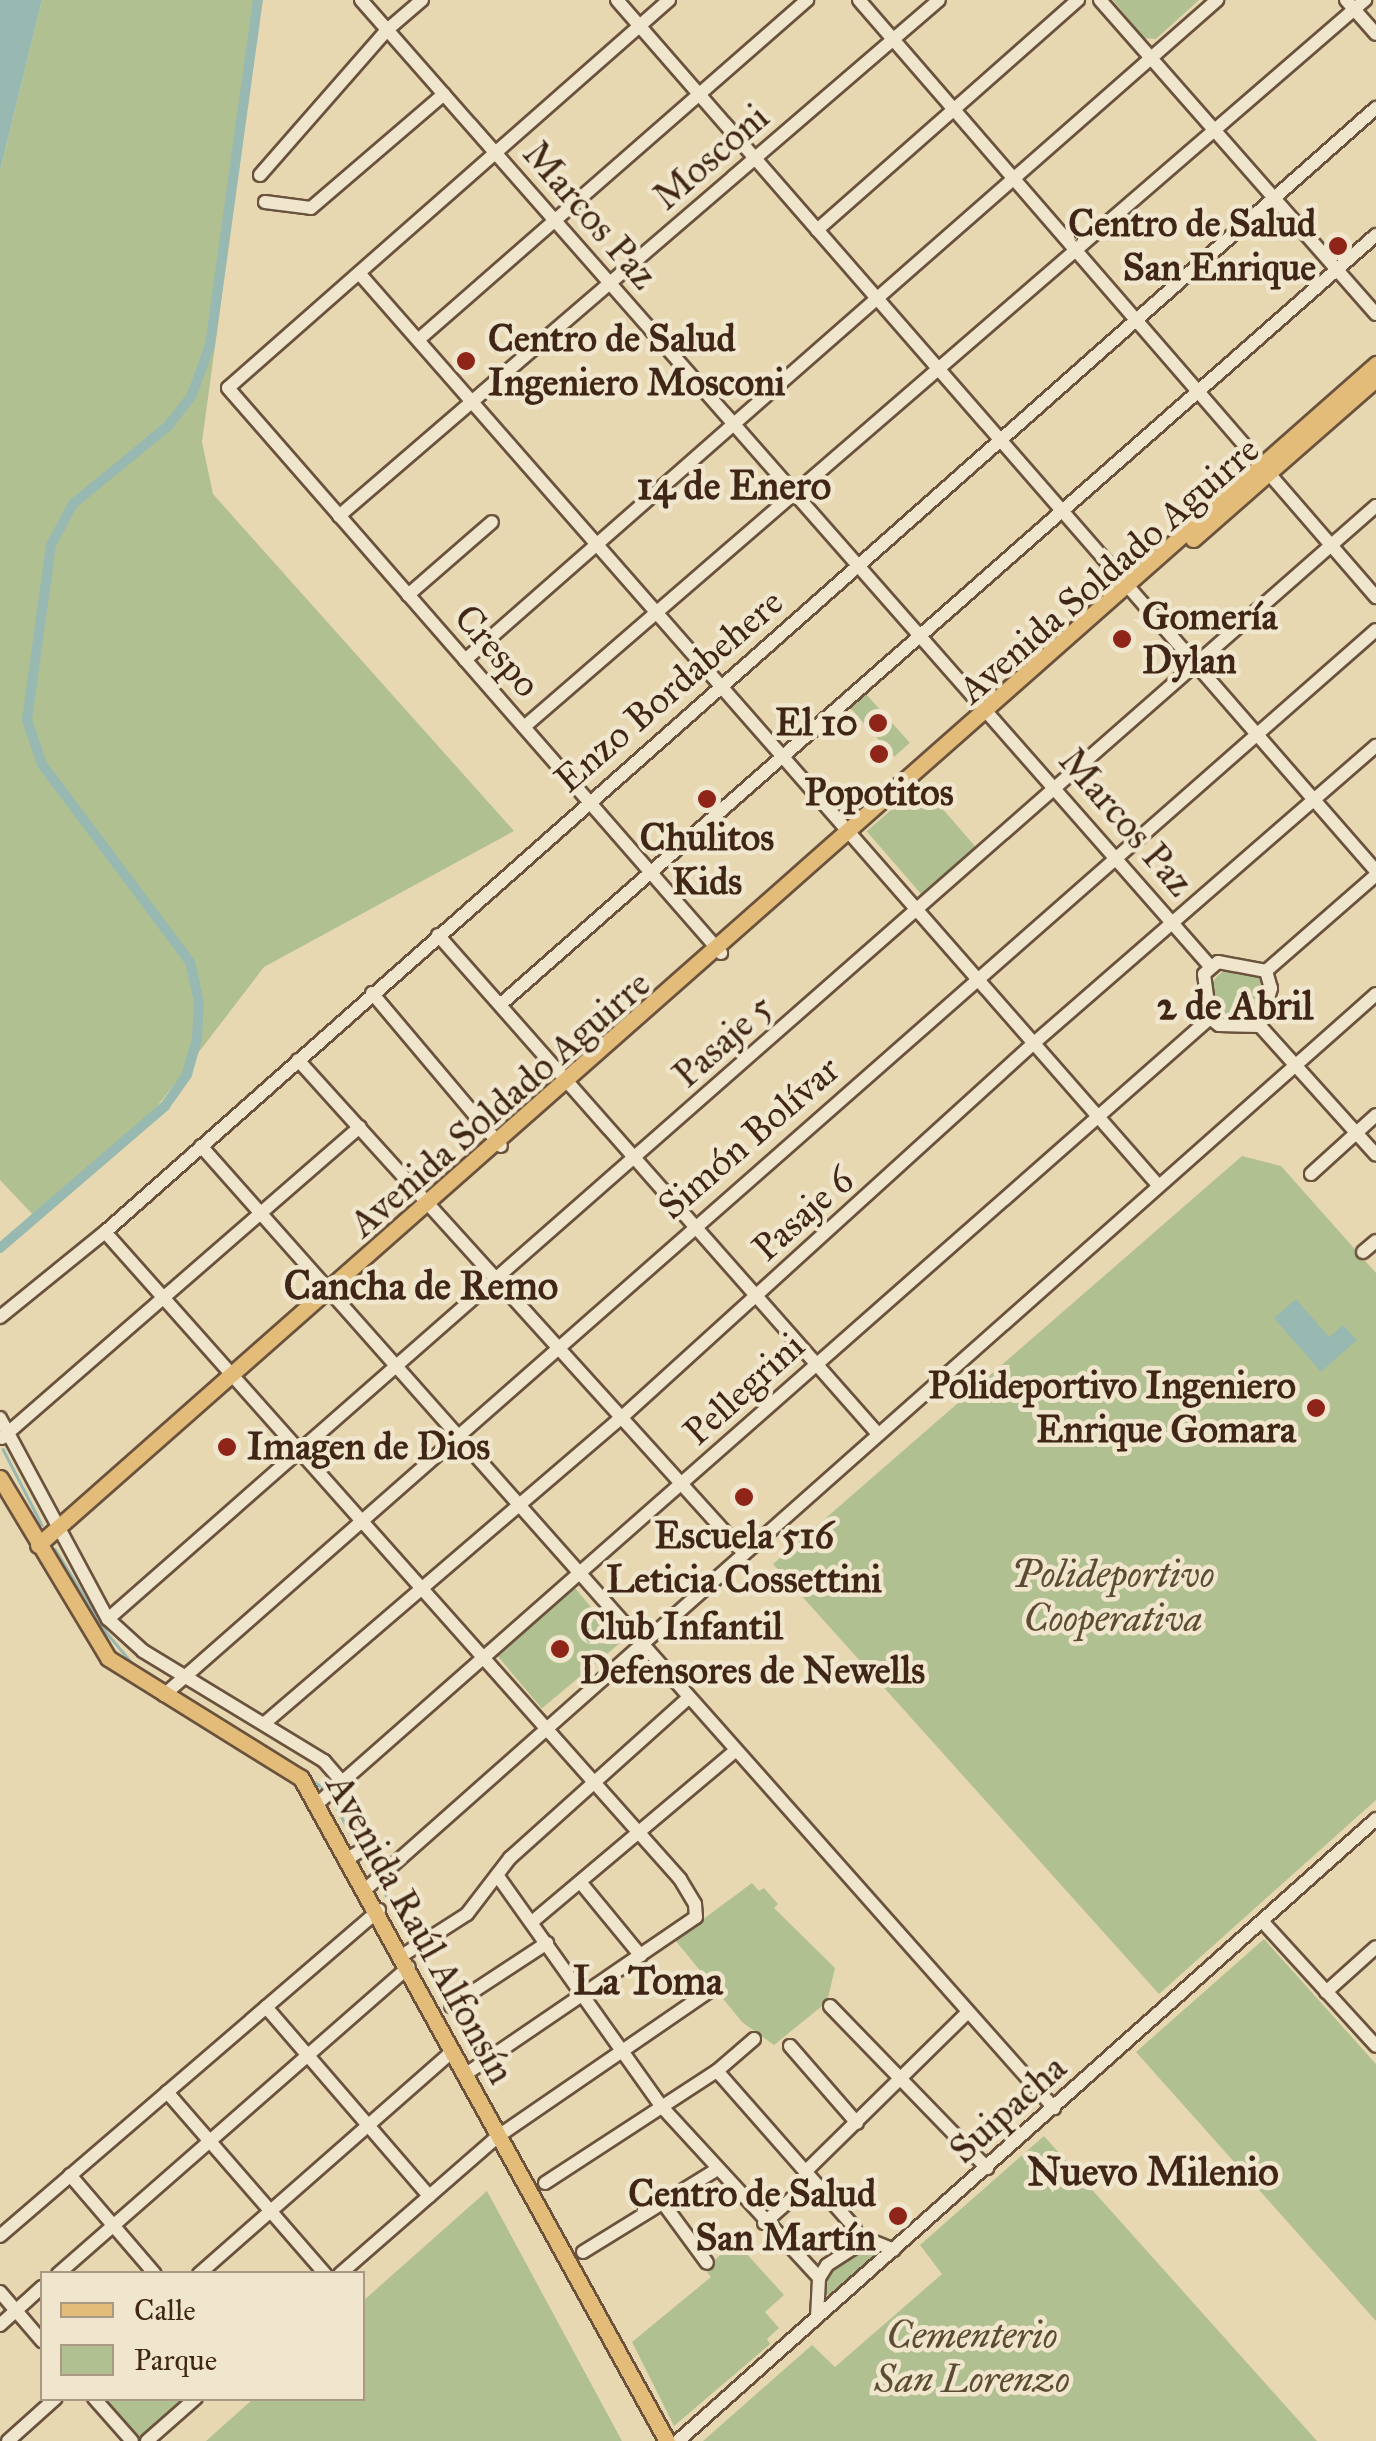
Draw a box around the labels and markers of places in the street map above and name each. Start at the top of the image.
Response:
place label: Centro de Salud San Enrique [1068,201,1316,290]
marker: Centro de Salud San Enrique [1325,233,1351,259]
place label: Centro de Salud Ingeniero Mosconi [488,316,785,406]
marker: Centro de Salud Ingeniero Mosconi [453,348,479,374]
place label: Gomería Dylan [1142,594,1277,684]
marker: Gomería Dylan [1111,628,1133,650]
place label: El 10 [775,700,858,746]
marker: El 10 [867,712,889,734]
marker: Popotitos [868,743,890,765]
place label: Popotitos [804,770,954,816]
marker: Chulitos Kids [696,788,718,810]
place label: Chulitos Kids [640,815,774,904]
place label: Polideportivo Ingeniero Enrique Gomara [928,1363,1296,1452]
marker: Polideportivo Ingeniero Enrique Gomara [1305,1397,1327,1419]
place label: Imagen de Dios [247,1424,490,1470]
marker: Imagen de Dios [216,1436,238,1458]
marker: Escuela 516 Leticia Cossettini [733,1486,755,1508]
place label: Escuela 516 Leticia Cossettini [606,1513,882,1602]
place label: Club Infantil Defensores de Newells [580,1604,925,1694]
marker: Club Infantil Defensores de Newells [549,1638,571,1660]
place label: Centro de Salud San Martín [628,2171,876,2260]
marker: Centro de Salud San Martín [885,2203,911,2229]

